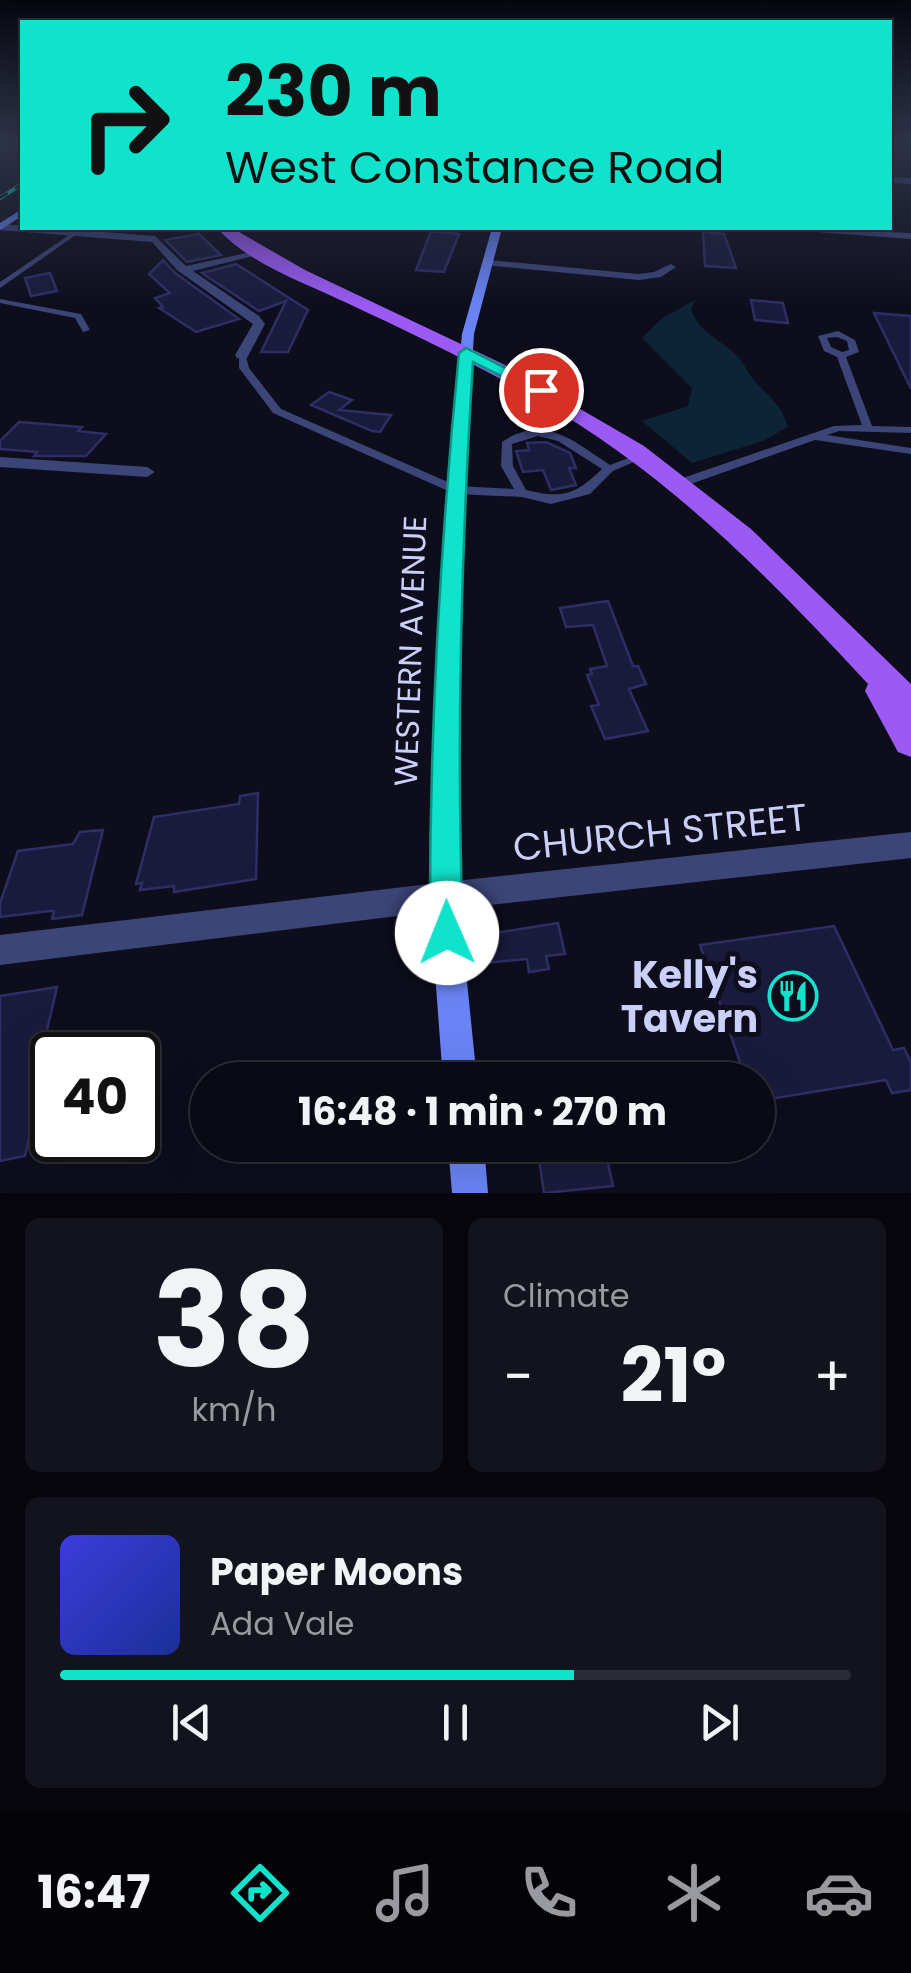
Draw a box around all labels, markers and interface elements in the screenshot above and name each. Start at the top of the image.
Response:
text: 230 m [225,42,442,141]
icon: right [60,60,190,190]
text: West Constance Road [225,136,724,199]
pin [499,348,584,433]
icon: arrive [514,363,569,418]
street label: WESTERN AVENUE [383,515,437,787]
street label: CHURCH STREET [510,790,810,874]
position arrow [395,881,499,985]
place label: Kelly's Tavern [621,948,758,1045]
restaurant icon: Kelly's Tavern [767,970,819,1022]
speed limit sign: 40 [30,1032,160,1162]
text: 16:48 · 1 min · 270 m [298,1085,667,1138]
text: 38 [153,1229,315,1412]
text: Climate [503,1273,630,1318]
text: 21° [620,1323,726,1428]
text: − [503,1338,533,1415]
text: + [813,1338,851,1415]
text: km/h [191,1387,277,1432]
text: Paper Moons [210,1545,463,1598]
text: Ada Vale [210,1601,354,1646]
icon: previous [164,1695,219,1750]
icon: pause [428,1695,483,1750]
icon: next [692,1695,747,1750]
icon: directions [225,1858,295,1928]
icon: music [370,1858,440,1928]
icon: phone [514,1858,584,1928]
icon: climate [659,1858,729,1928]
icon: car [804,1858,874,1928]
text: 16:47 [37,1861,150,1924]

